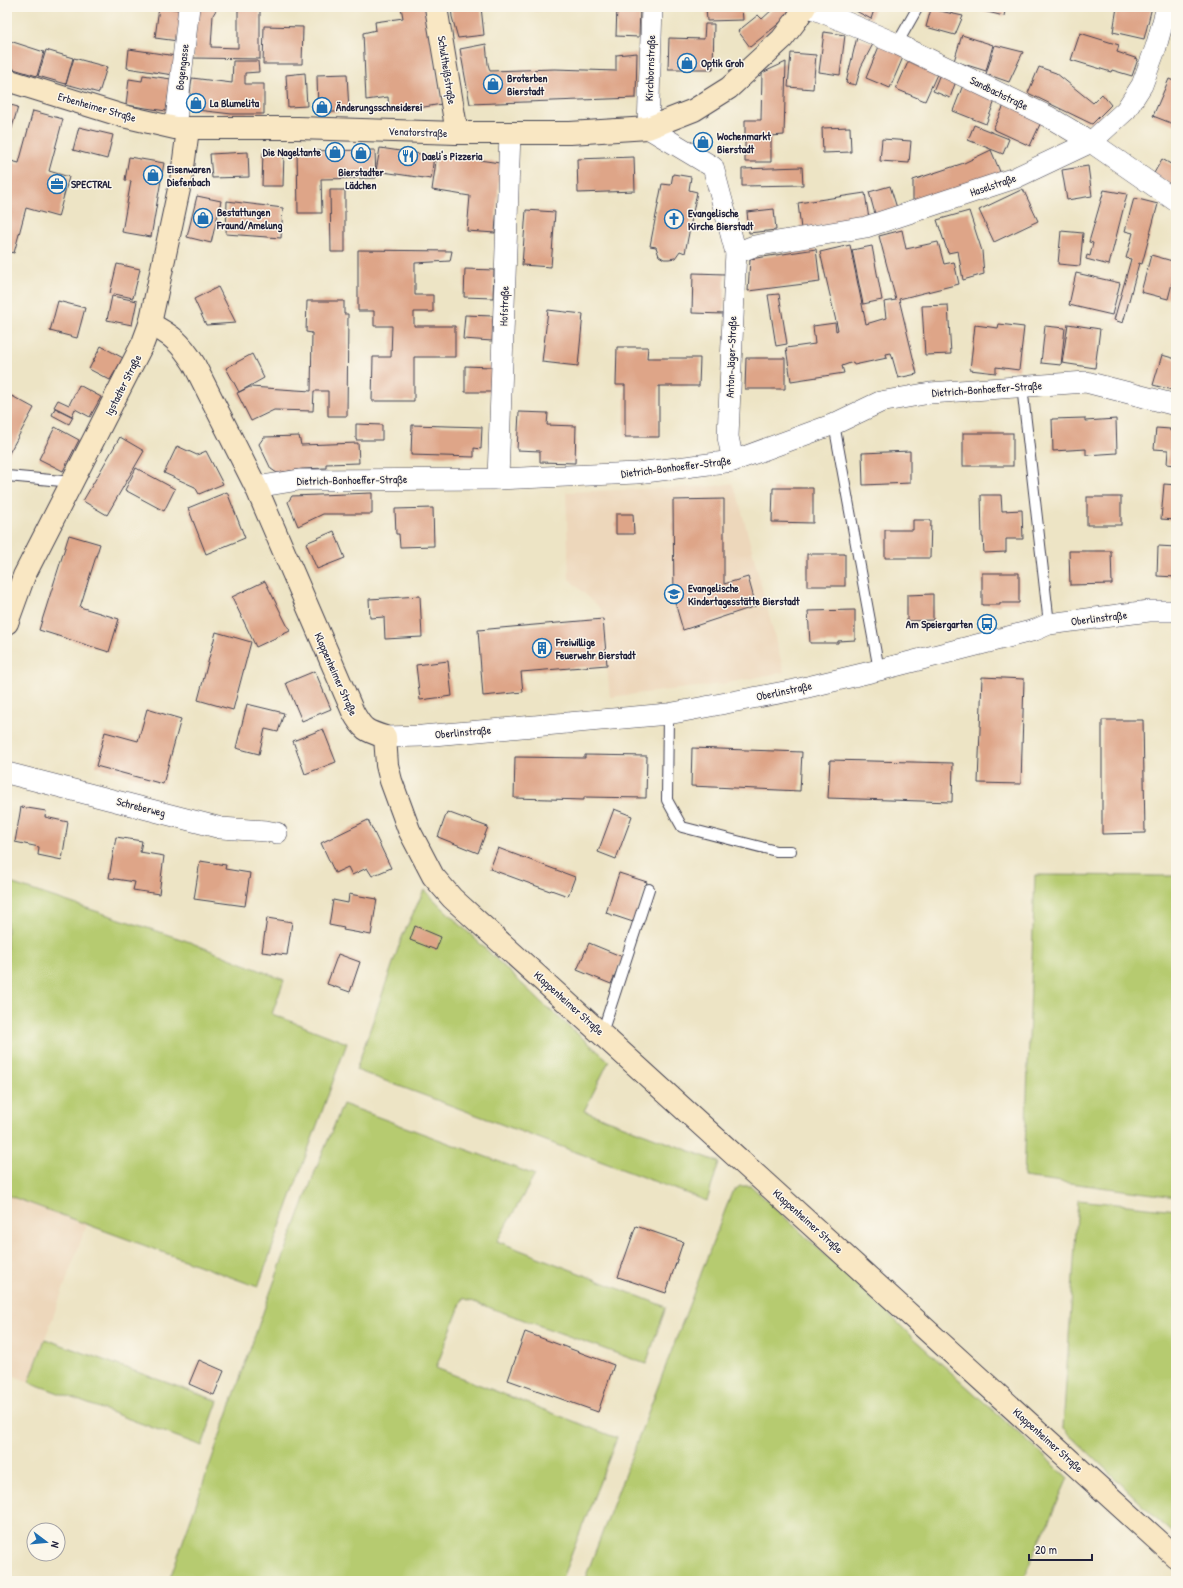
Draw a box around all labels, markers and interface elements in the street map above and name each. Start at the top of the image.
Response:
street label: Kirchbornstraße [642,34,658,101]
street label: Schultheißstraße [435,35,459,106]
street label: Bogengasse [172,43,192,91]
shop icon: Optik Groh [676,52,698,74]
place label: Optik Groh [701,56,744,71]
place label: Broterben Bierstadt [507,71,548,98]
shop icon: Broterben Bierstadt [482,73,504,95]
street label: Sandbachstraße [968,73,1031,113]
street label: Erbenheimer Straße [56,89,138,125]
shop icon: La Blumelita [185,92,207,114]
place label: La Blumelita [210,96,260,110]
shop icon: Änderungsschneiderei [311,96,333,118]
place label: Änderungsschneiderei [336,100,422,115]
street label: Venatorstraße [388,124,448,140]
place label: Wochenmarkt Bierstadt [717,129,772,156]
shop icon: Wochenmarkt Bierstadt [692,131,714,153]
shop icon: Die Nageltante [324,141,346,163]
shop icon: Bierstadter Lädchen [350,142,372,164]
place label: Die Nageltante [263,145,322,160]
restaurant icon: Daeli's Pizzeria [397,145,419,167]
place label: Daeli's Pizzeria [422,149,483,163]
place label: Eisenwaren Diefenbach [167,162,211,189]
shop icon: Eisenwaren Diefenbach [142,164,164,186]
place label: Bierstadter Lädchen [338,165,385,192]
street label: Haselstraße [968,170,1018,199]
office icon: SPECTRAL [46,173,68,195]
place label: SPECTRAL [71,177,113,191]
place label: Bestattungen Fraund/Amelung [216,205,283,233]
place label: Evangelische Kirche Bierstadt [688,206,755,233]
shop icon: Bestattungen Fraund/Amelung [192,207,214,229]
church icon: Evangelische Kirche Bierstadt [663,208,685,230]
street label: Hofstraße [496,285,512,326]
street label: Anton-Jäger-Straße [723,315,739,398]
street label: Igstadter Straße [102,352,145,418]
street label: Dietrich-Bonhoeffer-Straße [931,378,1043,400]
street label: Dietrich-Bonhoeffer-Straße [620,453,732,481]
street label: Dietrich-Bonhoeffer-Straße [297,472,408,488]
place label: Evangelische Kindertagesstätte Bierstadt [688,581,801,609]
school or university icon: Evangelische Kindertagesstätte Bierstadt [663,583,685,605]
street label: Oberlinstraße [1070,608,1128,628]
bus stop icon: Am Speiergarten [976,613,998,635]
place label: Am Speiergarten [906,617,973,632]
street label: Kloppenheimer Straße [311,630,361,718]
place label: Freiwillige Feuerwehr Bierstadt [555,635,637,662]
building icon: Freiwillige Feuerwehr Bierstadt [531,637,553,659]
street label: Oberlinstraße [755,678,814,704]
street label: Oberlinstraße [434,723,492,741]
street label: Schreberweg [115,794,167,820]
street label: Kloppenheimer Straße [531,968,607,1039]
street label: Kloppenheimer Straße [770,1186,846,1257]
street label: Kloppenheimer Straße [1010,1405,1086,1476]
north arrow [26,1522,66,1562]
scale bar [1029,1536,1092,1562]
text: N [48,1540,63,1550]
text: 20 m [1035,1541,1057,1558]

